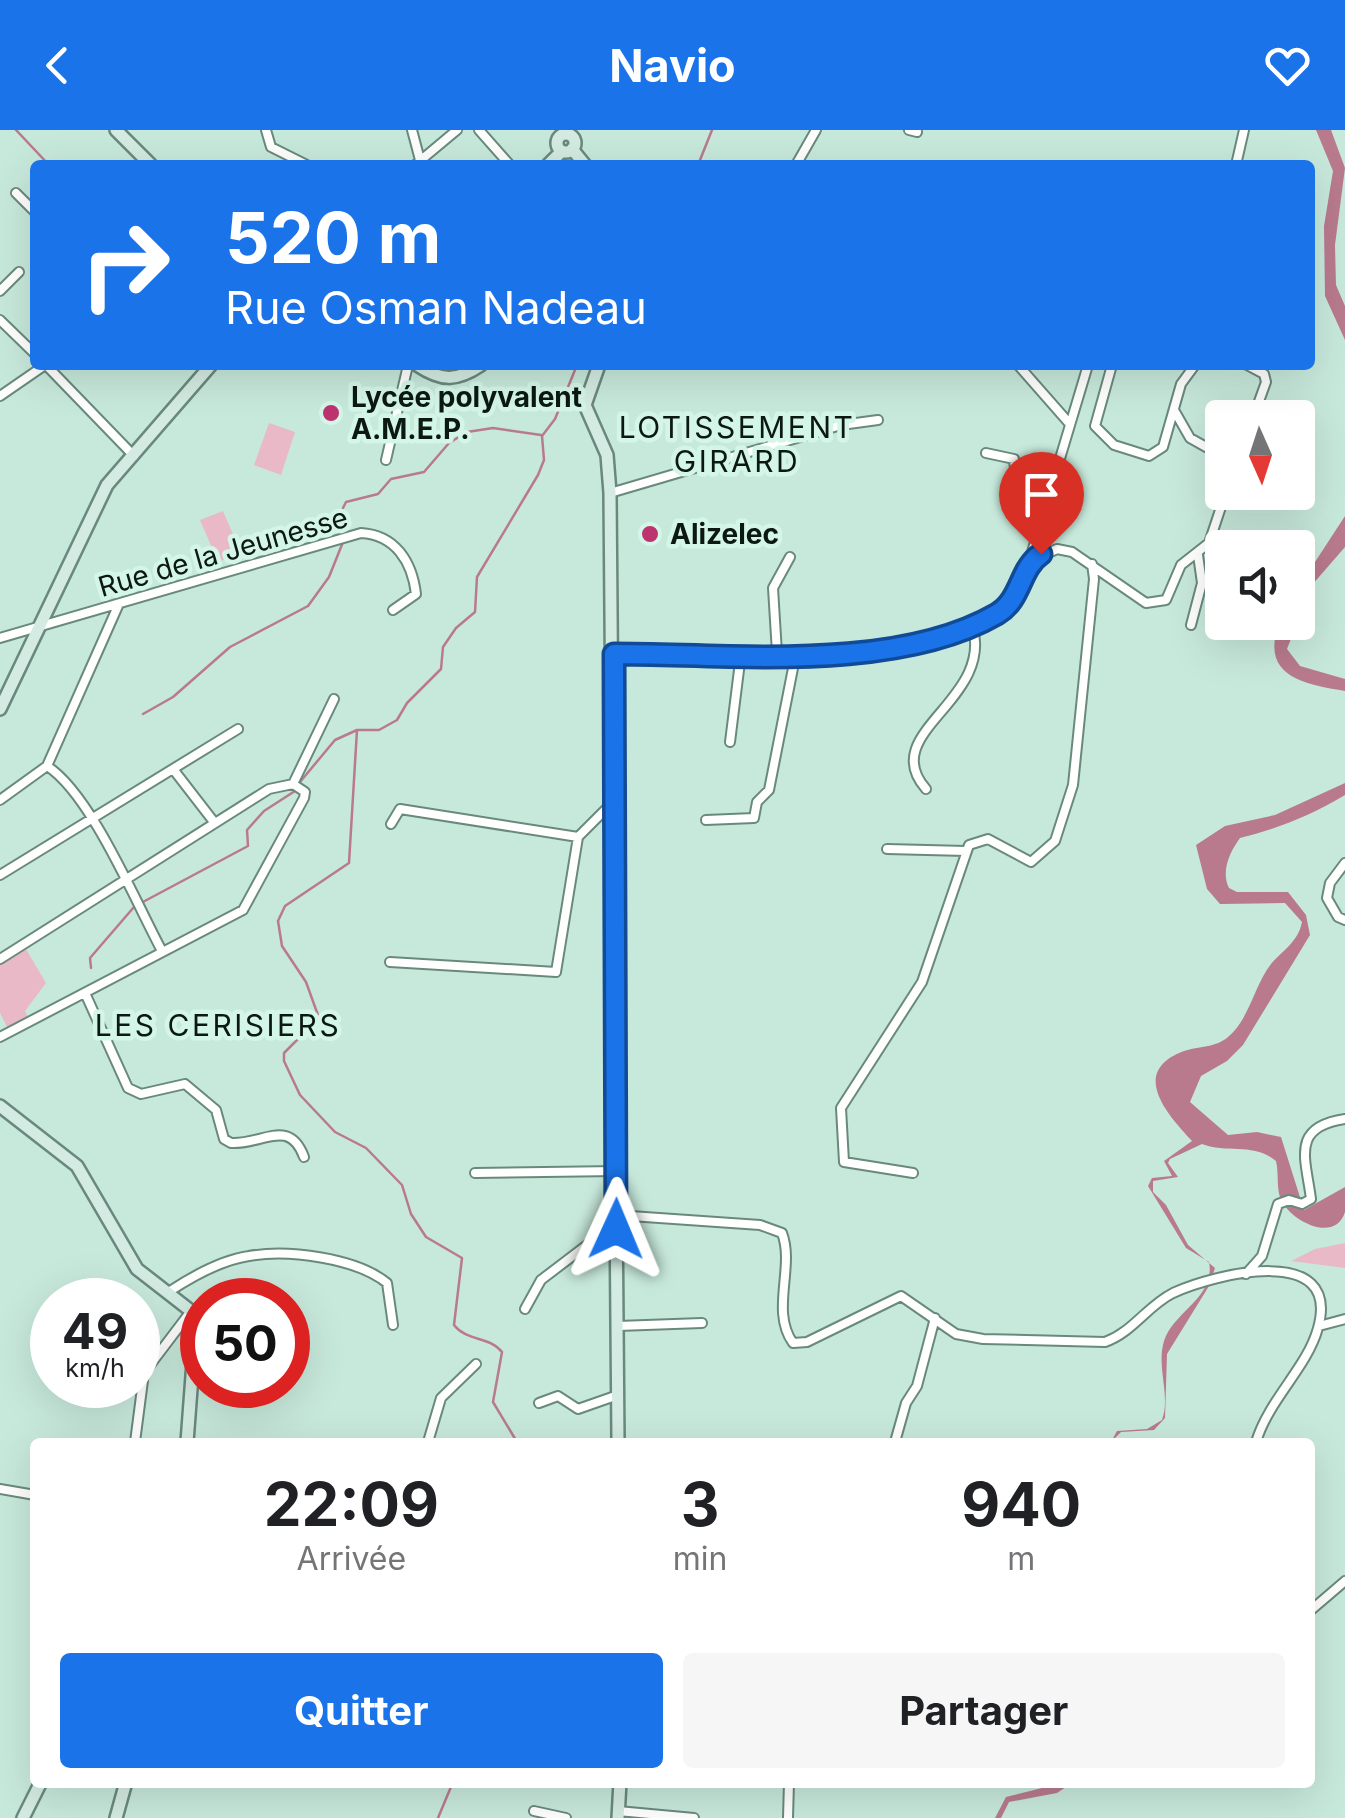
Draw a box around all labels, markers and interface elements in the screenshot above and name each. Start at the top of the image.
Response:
icon: back [30,38,85,93]
text: Navio [609,38,736,93]
icon: heart [1260,38,1315,93]
text: 520 m [225,195,442,280]
icon: right [60,200,190,330]
text: Rue Osman Nadeau [225,280,647,335]
place label: Lycée polyvalent A.M.E.P. [351,380,582,446]
north arrow [1205,400,1315,510]
map controls [1205,400,1315,640]
marker: Lycée polyvalent A.M.E.P. [320,402,342,424]
district label: LOTISSEMENT GIRARD [619,409,855,479]
pin [999,452,1084,555]
icon: arrive [1014,467,1069,522]
street label: Rue de la Jeunesse [94,500,352,604]
place label: Alizelec [670,517,779,551]
marker: Alizelec [639,523,661,545]
button: sound [1205,530,1315,640]
district label: LES CERISIERS [95,1007,341,1043]
position arrow [564,1177,668,1281]
speed limit sign: 50 [180,1278,310,1408]
text: 49 [62,1301,128,1361]
text: km/h [65,1353,125,1383]
text: 22:09 [264,1468,439,1540]
text: 3 [681,1468,719,1540]
text: 940 [961,1468,1081,1540]
text: Arrivée [297,1539,406,1578]
text: min [673,1539,727,1578]
text: m [1007,1539,1035,1578]
button: Quitter [60,1653,663,1768]
button: Partager [683,1653,1285,1768]

